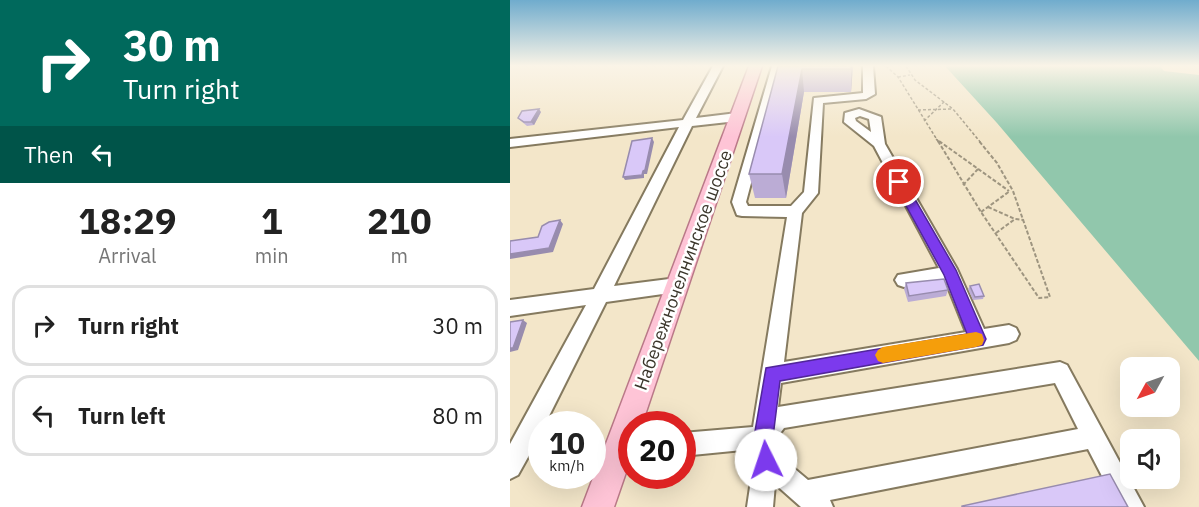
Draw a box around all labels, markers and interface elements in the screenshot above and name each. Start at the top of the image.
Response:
text: 30 m [123,18,221,73]
icon: right [24,24,102,102]
text: Turn right [123,71,240,106]
icon: left [86,138,119,171]
text: Then [24,140,74,169]
street label: Набережночелнинское шоссе [629,147,737,393]
pin [873,156,924,207]
icon: arrive [882,165,915,198]
text: 18:29 [78,197,177,244]
text: 1 [261,197,283,244]
text: 210 [367,197,432,244]
text: Arrival [98,242,157,269]
text: min [255,242,289,269]
text: m [391,242,408,269]
icon: right [27,309,60,342]
text: Turn right [78,311,179,340]
text: 30 m [432,311,483,340]
north arrow [1120,357,1180,417]
map controls [1120,357,1180,489]
icon: left [27,399,60,432]
text: Turn left [78,401,166,430]
text: 80 m [432,401,483,430]
speed limit sign: 20 [618,411,696,489]
text: 10 [549,423,585,462]
position arrow [734,428,798,492]
button: sound [1120,429,1180,489]
text: km/h [549,456,585,475]

